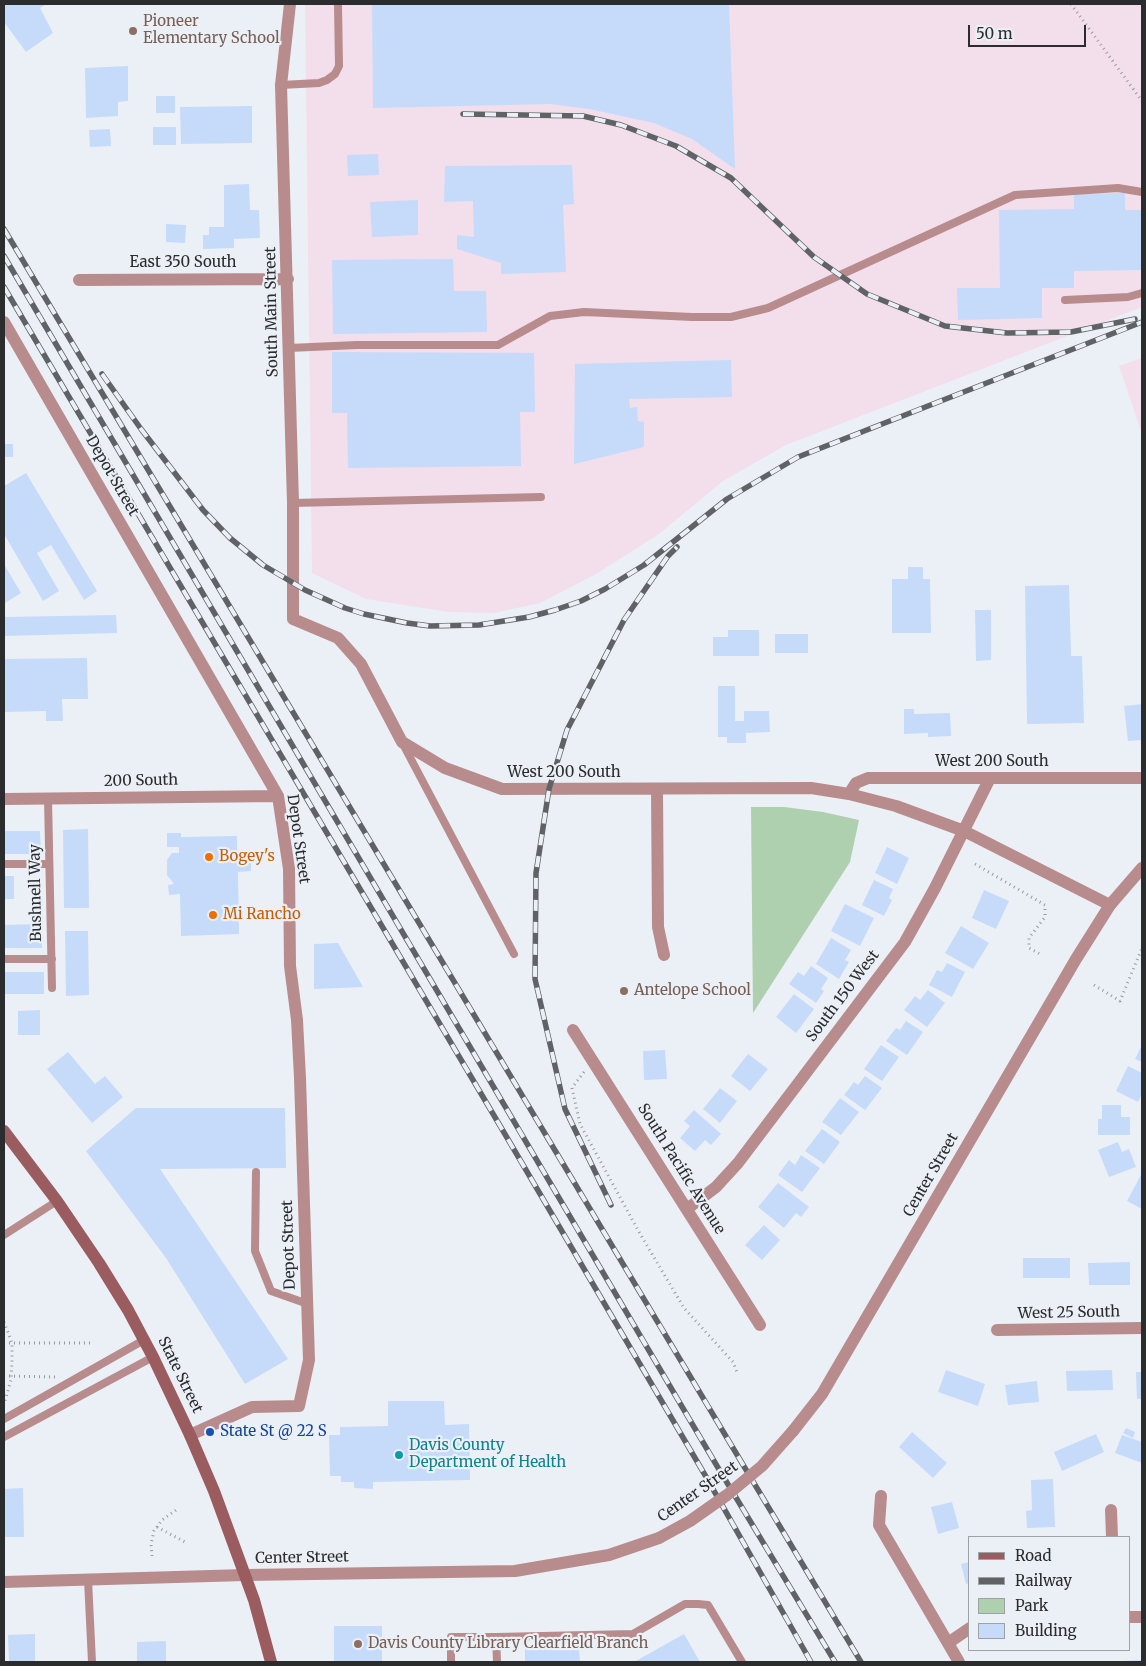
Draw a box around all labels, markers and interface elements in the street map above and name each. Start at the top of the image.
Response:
place label: Pioneer Elementary School [143,13,280,48]
scale bar [971,15,1088,47]
text: 50 m [976,24,1013,43]
marker: Pioneer Elementary School [127,25,139,37]
street label: South Main Street [262,247,282,377]
street label: East 350 South [129,254,237,272]
street label: Depot Street [82,432,142,520]
street label: West 200 South [935,753,1049,771]
street label: West 200 South [507,764,621,782]
street label: 200 South [104,771,178,791]
street label: Depot Street [283,793,313,885]
street label: Bushnell Way [26,844,46,942]
place label: Bogey's [219,848,275,866]
marker: Bogey's [203,851,215,863]
place label: Mi Rancho [223,906,301,924]
marker: Mi Rancho [207,909,219,921]
street label: South 150 West [803,947,883,1045]
place label: Antelope School [634,982,751,1000]
marker: Antelope School [618,985,630,997]
street label: South Pacific Avenue [633,1100,729,1238]
street label: Center Street [900,1130,962,1220]
street label: Depot Street [278,1200,300,1290]
street label: West 25 South [1018,1303,1120,1323]
street label: State Street [154,1334,206,1416]
place label: State St @ 22 S [220,1423,327,1441]
marker: State St @ 22 S [204,1426,216,1438]
place label: Davis County Department of Health [409,1437,566,1472]
marker: Davis County Department of Health [393,1449,405,1461]
street label: Center Street [654,1458,742,1526]
legend [968,1536,1131,1651]
text: Road [1015,1546,1051,1565]
street label: Center Street [255,1548,349,1568]
text: Railway [1015,1571,1072,1590]
text: Park [1015,1596,1048,1615]
text: Building [1015,1621,1077,1640]
place label: Davis County Library Clearfield Branch [368,1635,648,1653]
marker: Davis County Library Clearfield Branch [352,1638,364,1650]

